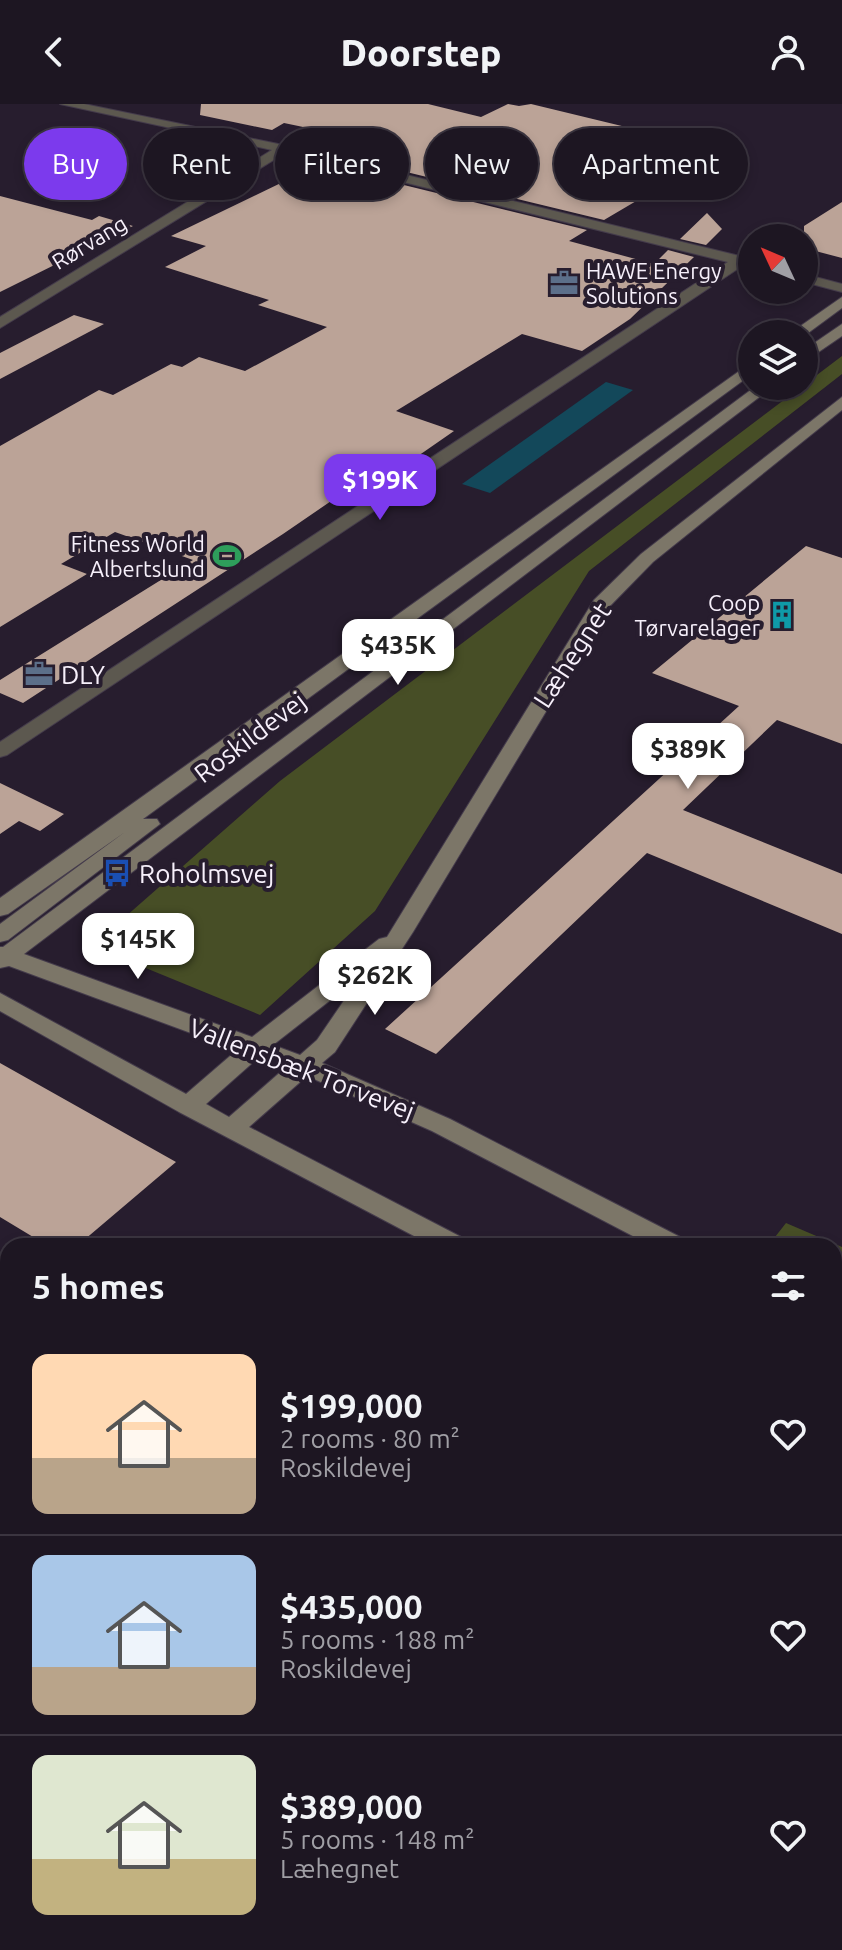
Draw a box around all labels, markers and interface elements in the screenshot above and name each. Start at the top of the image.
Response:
icon: back [32,30,76,74]
icon: person [766,30,810,74]
text: Doorstep [341,32,501,73]
chip: Buy [24,128,127,200]
chip: Rent [143,128,259,200]
chip: Filters [275,128,409,200]
chip: New [425,128,538,200]
chip: Apartment [554,128,748,200]
street label: Rørvang [47,210,131,274]
north arrow [738,224,818,304]
map controls [738,224,818,400]
place label: HAWE Energy Solutions [586,258,722,308]
office icon: HAWE Energy Solutions [549,268,579,298]
button: layers [738,320,818,400]
pin: $199K [324,454,436,522]
text: $199K [342,465,418,494]
place label: Fitness World Albertslund [71,531,205,581]
sports icon: Fitness World Albertslund [212,541,242,571]
place label: Coop Tørvarelager [634,590,761,640]
street label: Læhegnet [527,597,617,713]
building icon: Coop Tørvarelager [767,600,797,630]
pin: $435K [342,619,454,687]
text: $435K [360,630,436,659]
office icon: DLY [24,659,54,689]
place label: DLY [61,660,105,689]
street label: Roskildevej [189,686,311,788]
pin: $389K [632,723,744,791]
text: $389K [650,734,726,763]
bus stop icon: Roholmsvej [102,858,132,888]
place label: Roholmsvej [139,859,274,888]
pin: $145K [82,913,194,981]
text: $145K [100,924,176,953]
pin: $262K [319,949,431,1017]
text: $262K [337,960,413,989]
street label: Vallensbæk Torvevej [185,1013,419,1125]
icon: filters [766,1264,810,1308]
text: 5 homes [32,1267,165,1305]
icon: home [96,1386,192,1482]
text: $199,000 [280,1386,423,1424]
icon: heart [766,1412,810,1456]
text: 2 rooms · 80 m² [280,1424,460,1453]
text: Roskildevej [280,1453,412,1482]
icon: home [96,1587,192,1683]
text: $435,000 [280,1587,423,1625]
icon: heart [766,1613,810,1657]
text: 5 rooms · 188 m² [280,1625,475,1654]
text: Roskildevej [280,1654,412,1683]
icon: home [96,1787,192,1883]
text: $389,000 [280,1787,423,1825]
icon: heart [766,1813,810,1857]
text: 5 rooms · 148 m² [280,1825,475,1854]
text: Læhegnet [280,1854,399,1883]

